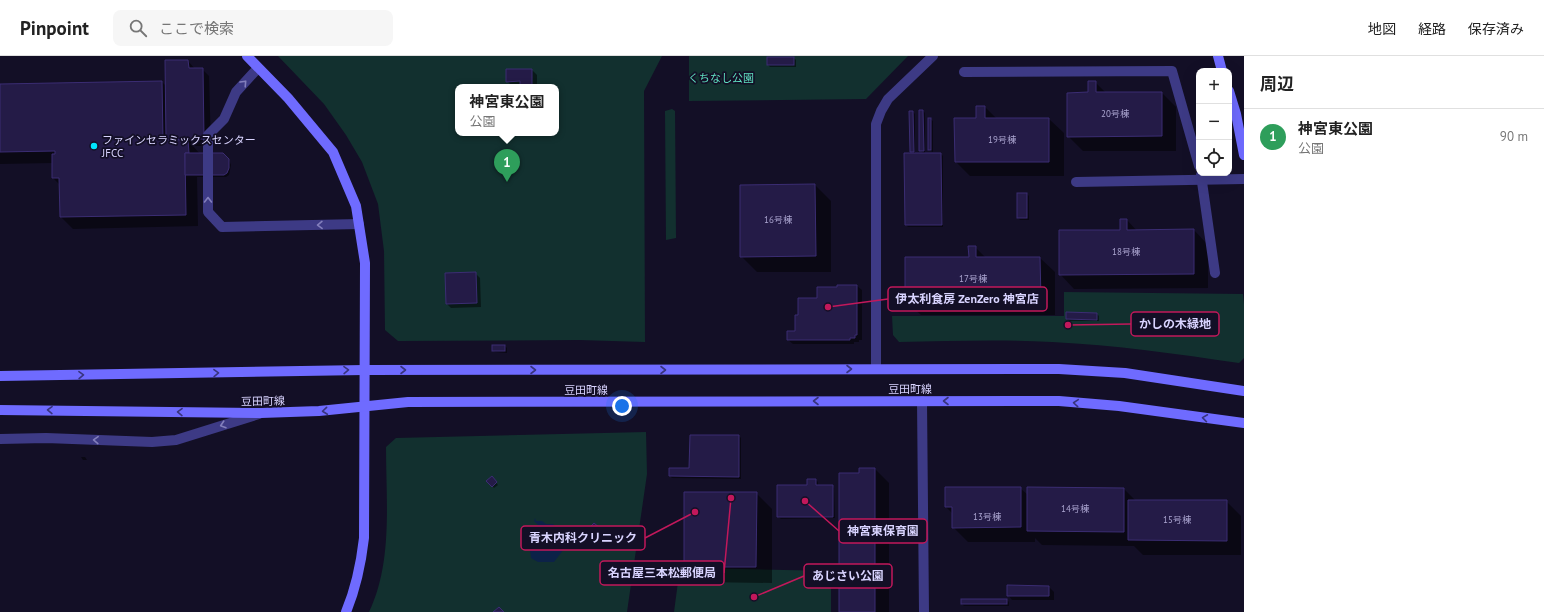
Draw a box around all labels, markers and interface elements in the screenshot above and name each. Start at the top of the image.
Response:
search box [113,10,393,46]
text: Pinpoint [20,16,89,40]
icon: search [127,17,149,39]
text: ここで検索 [159,19,234,38]
text: 地図 [1368,20,1396,38]
text: 経路 [1418,20,1446,38]
text: 保存済み [1468,20,1524,38]
map controls [1196,68,1232,176]
button: + [1196,68,1232,104]
park label: くちなし公園 [688,71,754,85]
text: 周辺 [1260,73,1294,95]
one-way arrow [240,80,247,88]
popup [455,84,559,136]
text: 神宮東公園 [469,92,545,111]
button: − [1196,104,1232,140]
house number: 20号棟 [1101,108,1130,119]
text: 公園 [469,113,496,130]
text: 神宮東公園 [1298,119,1373,138]
text: 1 [1269,128,1277,145]
text: 90 m [1500,128,1528,145]
place label: ファインセラミックスセンター JFCC [101,133,256,160]
house number: 19号棟 [988,134,1017,145]
button: locate [1196,140,1232,176]
text: 公園 [1298,140,1324,157]
marker: ファインセラミックスセンター JFCC [89,141,99,151]
pin: 1 [494,149,520,182]
one-way arrow [204,197,212,203]
house number: 16号棟 [764,214,793,225]
one-way arrow [317,220,323,229]
house number: 18号棟 [1112,246,1141,257]
house number: 17号棟 [959,273,988,284]
callout: 伊太利食房 ZenZero 神宮店 [888,287,1047,311]
text: 伊太利食房 ZenZero 神宮店 [895,291,1039,306]
callout: かしの木緑地 [1131,312,1219,336]
text: かしの木緑地 [1139,316,1211,331]
one-way arrow [846,365,852,373]
one-way arrow [343,366,349,374]
one-way arrow [400,366,406,374]
one-way arrow [530,366,536,374]
one-way arrow [660,366,666,374]
one-way arrow [213,368,219,377]
one-way arrow [78,371,84,379]
street label: 豆田町線 [888,382,932,396]
street label: 豆田町線 [564,383,608,397]
street label: 豆田町線 [241,394,285,408]
your location [612,396,632,416]
one-way arrow [813,397,819,405]
one-way arrow [943,397,949,405]
one-way arrow [1073,398,1079,407]
one-way arrow [47,406,53,415]
one-way arrow [322,406,328,415]
one-way arrow [177,408,183,416]
one-way arrow [1202,414,1208,423]
one-way arrow [220,420,227,429]
one-way arrow [93,436,99,444]
house number: 14号棟 [1061,503,1090,514]
house number: 13号棟 [973,511,1002,522]
house number: 15号棟 [1163,514,1192,525]
callout: 神宮東保育園 [839,519,927,543]
text: 神宮東保育園 [847,523,919,538]
callout: 青木内科クリニック [521,526,645,550]
text: 青木内科クリニック [529,530,637,545]
callout: 名古屋三本松郵便局 [600,561,724,585]
callout: あじさい公園 [804,564,892,588]
text: 名古屋三本松郵便局 [608,565,716,580]
text: あじさい公園 [812,568,884,583]

